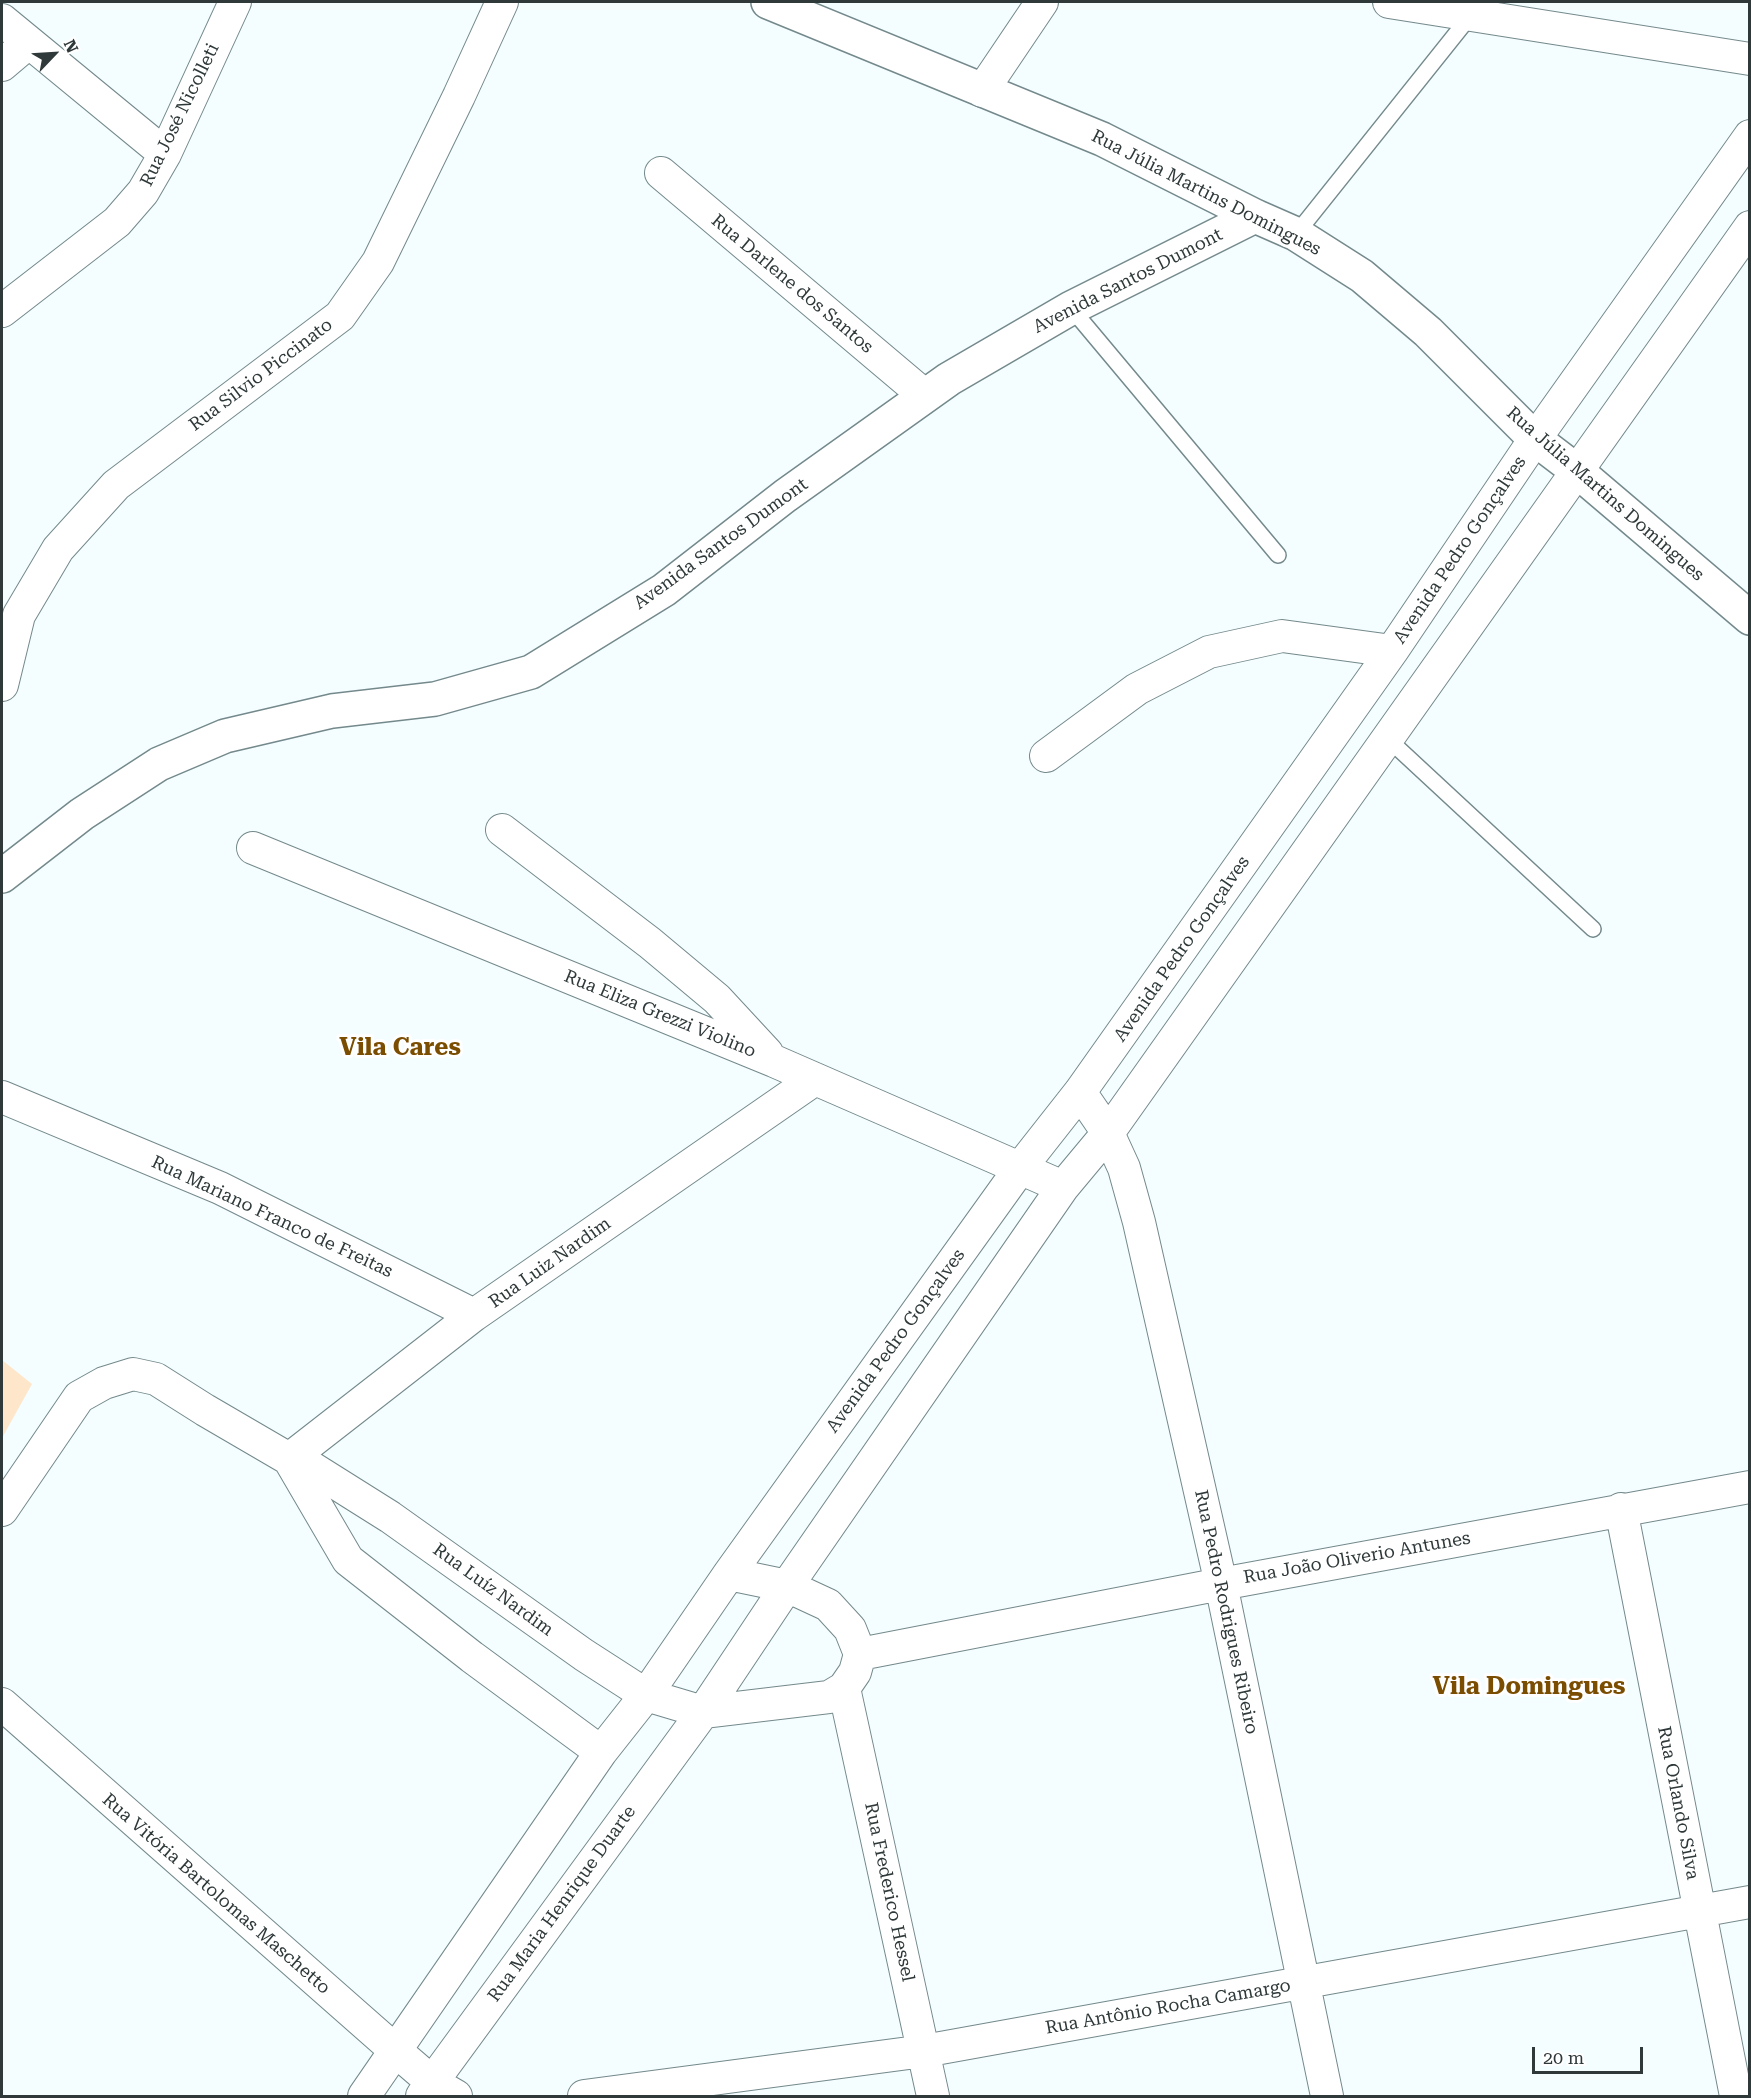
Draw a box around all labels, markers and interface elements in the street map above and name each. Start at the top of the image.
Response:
north arrow [24,24,84,84]
text: N [60,37,82,56]
street label: Rua José Nicolleti [136,40,224,190]
street label: Rua Júlia Martins Domingues [1088,126,1324,260]
street label: Rua Darlene dos Santos [707,210,877,358]
street label: Avenida Santos Dumont [1030,224,1226,338]
street label: Rua Silvio Piccinato [185,314,337,436]
street label: Rua Júlia Martins Domingues [1502,402,1708,586]
street label: Avenida Pedro Gonçalves [1389,452,1531,648]
street label: Avenida Santos Dumont [630,474,812,614]
street label: Avenida Pedro Gonçalves [1110,852,1254,1046]
street label: Rua Eliza Grezzi Violino [561,966,759,1062]
district label: Vila Cares [339,1034,461,1062]
street label: Rua Mariano Franco de Freitas [148,1151,396,1283]
street label: Rua Luiz Nardim [485,1213,615,1313]
street label: Avenida Pedro Gonçalves [822,1245,970,1437]
street label: Rua Pedro Rodrigues Ribeiro [1190,1488,1262,1736]
street label: Rua João Oliverio Antunes [1242,1527,1472,1589]
street label: Rua Luíz Nardim [429,1539,557,1641]
district label: Vila Domingues [1433,1673,1625,1701]
street label: Rua Orlando Silva [1653,1724,1703,1882]
street label: Rua Vitória Bartolomas Maschetto [98,1789,334,1999]
street label: Rua Frederico Hessel [859,1800,919,1984]
street label: Rua Maria Henrique Duarte [483,1802,641,2006]
street label: Rua Antônio Rocha Camargo [1044,1975,1292,2039]
scale bar [1535,2035,1646,2073]
text: 20 m [1543,2047,1584,2068]

